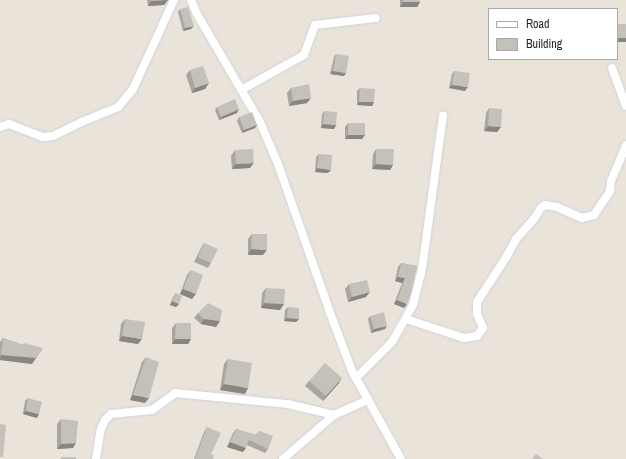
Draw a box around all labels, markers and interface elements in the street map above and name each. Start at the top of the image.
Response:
legend [488,8,618,60]
text: Road [526,16,550,32]
text: Building [526,36,562,52]

